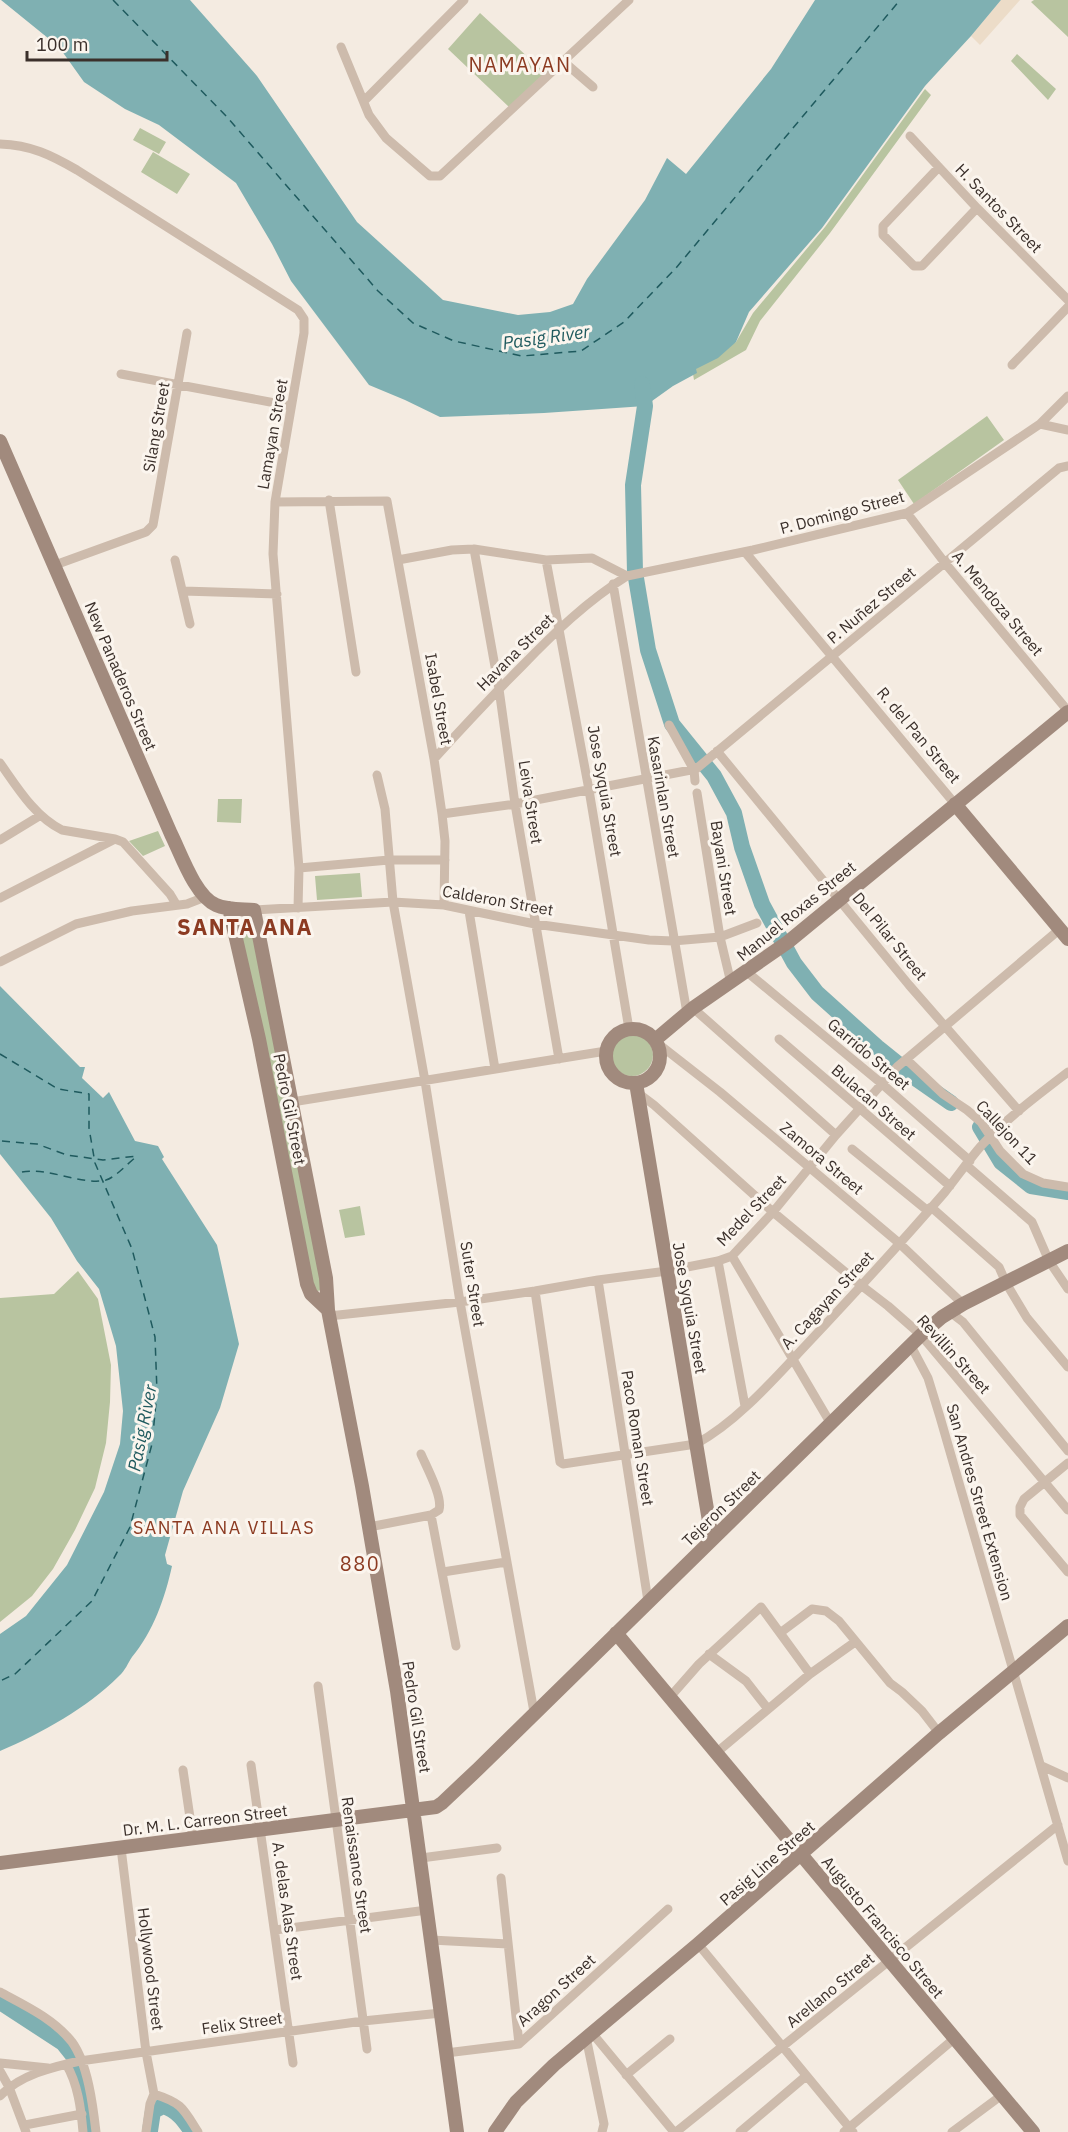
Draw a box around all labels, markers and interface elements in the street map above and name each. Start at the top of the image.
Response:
scale bar [27,24,166,62]
text: 100 m [36,33,88,56]
district label: NAMAYAN [468,51,572,78]
street label: H. Santos Street [951,159,1047,257]
water label: Pasig River [501,319,591,354]
street label: Lamayan Street [252,377,292,491]
street label: Silang Street [138,380,174,474]
street label: P. Domingo Street [778,486,906,538]
street label: A. Mendoza Street [948,546,1048,660]
street label: P. Nuñez Street [823,562,919,648]
street label: New Panaderos Street [81,598,161,754]
street label: Havana Street [472,609,558,695]
street label: Isabel Street [421,652,457,746]
street label: R. del Pan Street [873,683,965,787]
street label: Jose Syquia Street [584,724,626,858]
street label: Kasarinlan Street [643,734,685,860]
street label: Leiva Street [515,759,547,845]
street label: Bayani Street [707,819,741,917]
street label: Manuel Roxas Street [732,857,860,965]
street label: Calderon Street [441,880,555,920]
street label: Del Pilar Street [848,888,932,984]
district label: SANTA ANA [177,912,313,941]
street label: Garrido Street [824,1014,914,1094]
street label: Pedro Gil Street [269,1052,311,1166]
street label: Bulacan Street [828,1060,920,1144]
street label: Callejon 11 [972,1096,1042,1168]
street label: Zamora Street [776,1117,868,1199]
street label: Medel Street [712,1170,790,1250]
street label: Suter Street [456,1240,490,1328]
street label: Jose Syquia Street [669,1241,711,1375]
street label: A. Cagayan Street [776,1247,878,1353]
street label: Revillin Street [913,1310,995,1398]
street label: Paco Roman Street [617,1369,659,1507]
water label: Pasig River [122,1382,162,1473]
street label: San Andres Street Extension [942,1401,1018,1603]
street label: Tejeron Street [678,1466,764,1550]
district label: SANTA ANA VILLAS [133,1516,315,1539]
district label: 880 [340,1550,380,1577]
street label: Pedro Gil Street [398,1660,436,1774]
street label: Renaissance Street [337,1795,377,1935]
street label: Dr. M. L. Carreon Street [122,1800,288,1840]
street label: Pasig Line Street [715,1816,819,1910]
street label: A. delas Alas Street [268,1840,308,1982]
street label: Augusto Francisco Street [818,1852,948,2002]
street label: Hollywood Street [134,1906,168,2032]
street label: Arellano Street [782,1948,878,2032]
street label: Aragon Street [513,1950,599,2030]
street label: Felix Street [200,2007,284,2039]

